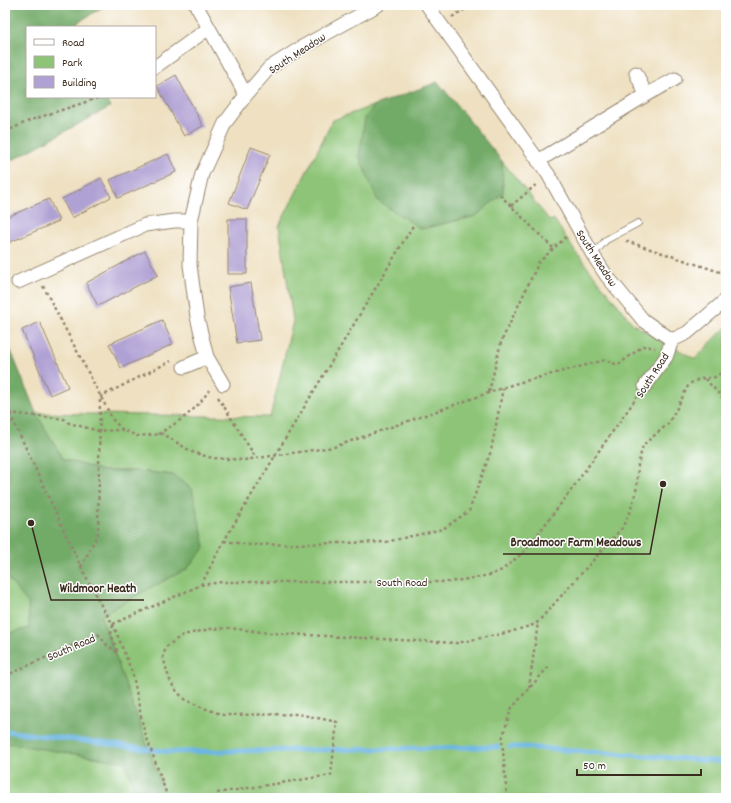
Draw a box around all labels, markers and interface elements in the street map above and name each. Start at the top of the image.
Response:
legend [26,26,156,98]
street label: South Meadow [266,29,330,79]
text: Road [62,35,84,52]
text: Park [62,55,83,72]
text: Building [62,75,97,92]
street label: South Meadow [571,227,621,291]
street label: South Road [632,350,674,402]
callout: Broadmoor Farm Meadows [503,529,650,554]
text: Broadmoor Farm Meadows [510,534,642,553]
callout: Wildmoor Heath [51,575,144,600]
street label: South Road [377,575,427,592]
text: Wildmoor Heath [60,580,136,599]
street label: South Road [45,631,98,666]
scale bar [577,751,701,777]
text: 50 m [583,758,606,775]

